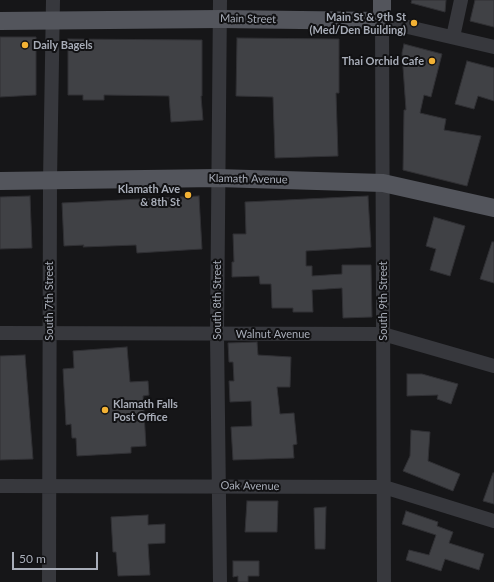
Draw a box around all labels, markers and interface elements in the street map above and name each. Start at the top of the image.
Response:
place label: Main St & 9th St (Med/Den Building) [310,10,406,36]
street label: Main Street [220,12,276,26]
marker: Main St & 9th St (Med/Den Building) [409,18,419,28]
place label: Daily Bagels [33,38,93,52]
marker: Daily Bagels [20,40,30,50]
place label: Thai Orchid Cafe [342,54,424,68]
marker: Thai Orchid Cafe [427,56,437,66]
street label: Klamath Avenue [208,172,288,186]
place label: Klamath Ave & 8th St [118,182,180,208]
marker: Klamath Ave & 8th St [183,190,193,200]
street label: South 8th Street [210,260,224,340]
street label: South 7th Street [42,261,56,341]
street label: South 9th Street [376,261,390,341]
street label: Walnut Avenue [236,327,310,341]
place label: Klamath Falls Post Office [113,397,178,423]
marker: Klamath Falls Post Office [100,405,110,415]
street label: Oak Avenue [220,479,280,493]
scale bar [14,544,100,570]
text: 50 m [19,551,46,566]

